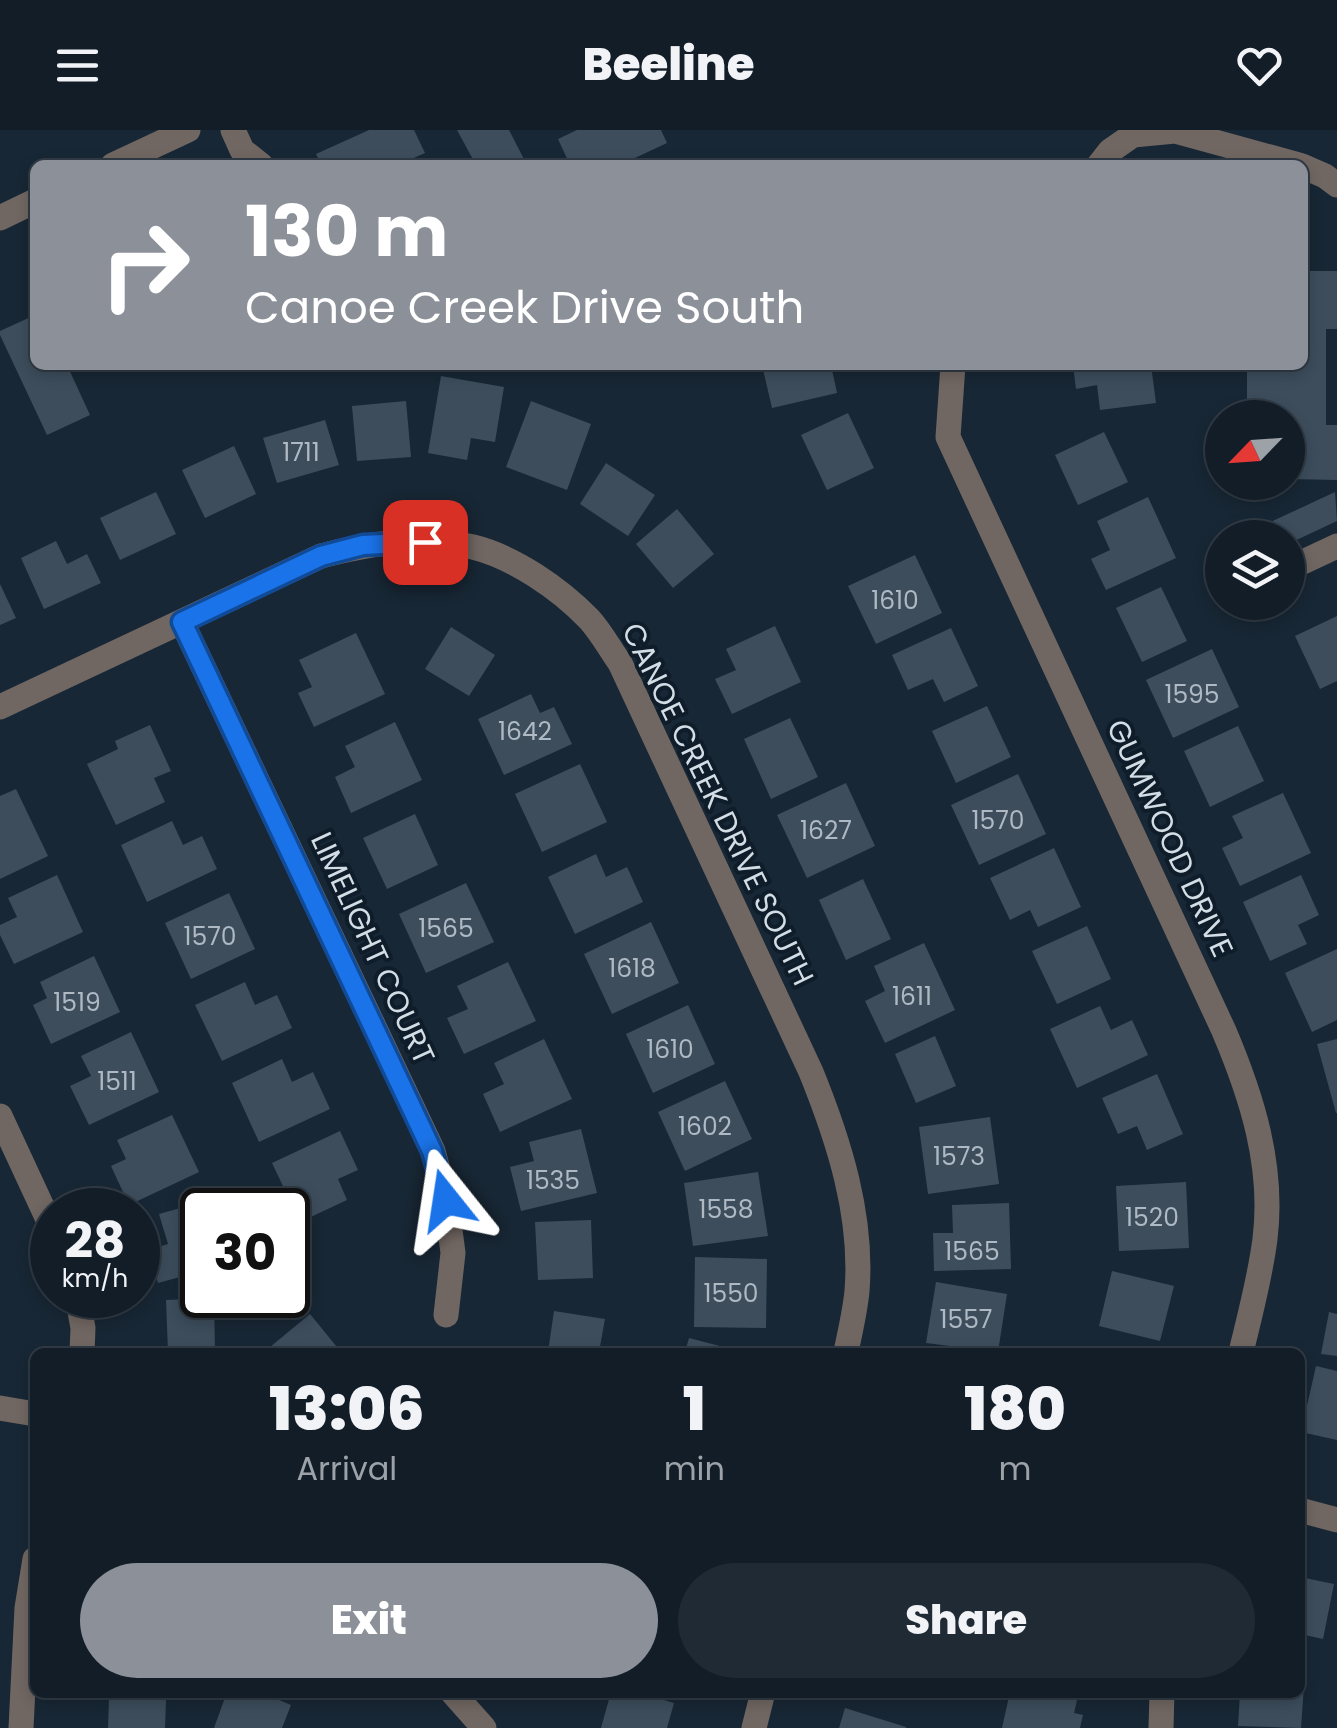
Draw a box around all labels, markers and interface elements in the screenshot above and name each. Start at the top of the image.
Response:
text: Beeline [583,33,754,96]
icon: menu [50,38,105,93]
icon: heart [1232,38,1287,93]
text: 130 m [245,182,448,281]
icon: right [80,200,210,330]
text: Canoe Creek Drive South [245,276,804,339]
north arrow [1205,400,1305,500]
map controls [1205,400,1305,620]
house number: 1711 [282,435,320,470]
pin [383,500,468,585]
icon: arrive [398,515,453,570]
button: layers [1205,520,1305,620]
house number: 1610 [871,583,919,618]
street label: CANOE CREEK DRIVE SOUTH [611,615,825,993]
house number: 1595 [1164,677,1220,712]
street label: GUMWOOD DRIVE [1096,712,1244,964]
house number: 1642 [498,714,552,749]
house number: 1570 [971,803,1025,838]
house number: 1627 [800,813,852,848]
street label: LIMELIGHT COURT [300,825,446,1071]
house number: 1565 [418,911,474,946]
house number: 1570 [183,919,237,954]
house number: 1618 [608,951,656,986]
house number: 1611 [892,979,932,1014]
house number: 1519 [53,985,101,1020]
house number: 1610 [646,1032,694,1067]
house number: 1511 [97,1064,137,1099]
house number: 1602 [678,1109,732,1144]
house number: 1573 [933,1139,985,1174]
position arrow [394,1148,498,1252]
house number: 1535 [526,1163,580,1198]
speed limit sign: 30 [180,1188,310,1318]
house number: 1558 [698,1192,754,1227]
house number: 1520 [1125,1200,1179,1235]
text: 28 [65,1205,125,1276]
house number: 1565 [944,1234,1000,1269]
text: km/h [62,1261,128,1296]
house number: 1550 [703,1276,759,1311]
house number: 1557 [939,1302,993,1337]
text: 13:06 [269,1367,425,1451]
text: 1 [683,1367,706,1451]
text: 180 [964,1367,1066,1451]
text: Arrival [296,1446,397,1491]
text: min [664,1446,725,1491]
text: m [998,1446,1031,1491]
button: Exit [80,1563,658,1678]
button: Share [678,1563,1255,1678]

